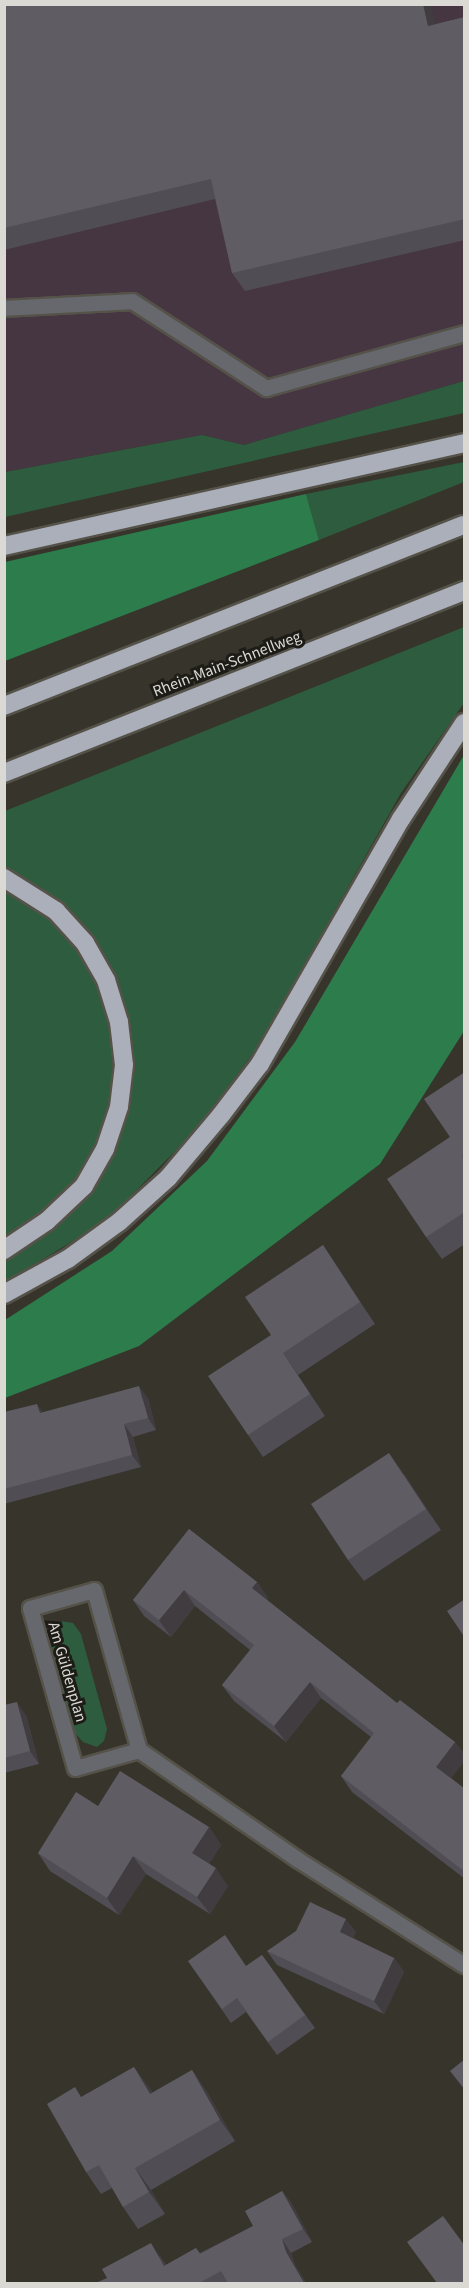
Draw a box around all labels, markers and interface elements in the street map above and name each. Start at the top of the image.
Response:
street label: Rhein-Main-Schnellweg [150,627,304,701]
street label: Am Güldenplan [44,1620,90,1724]

